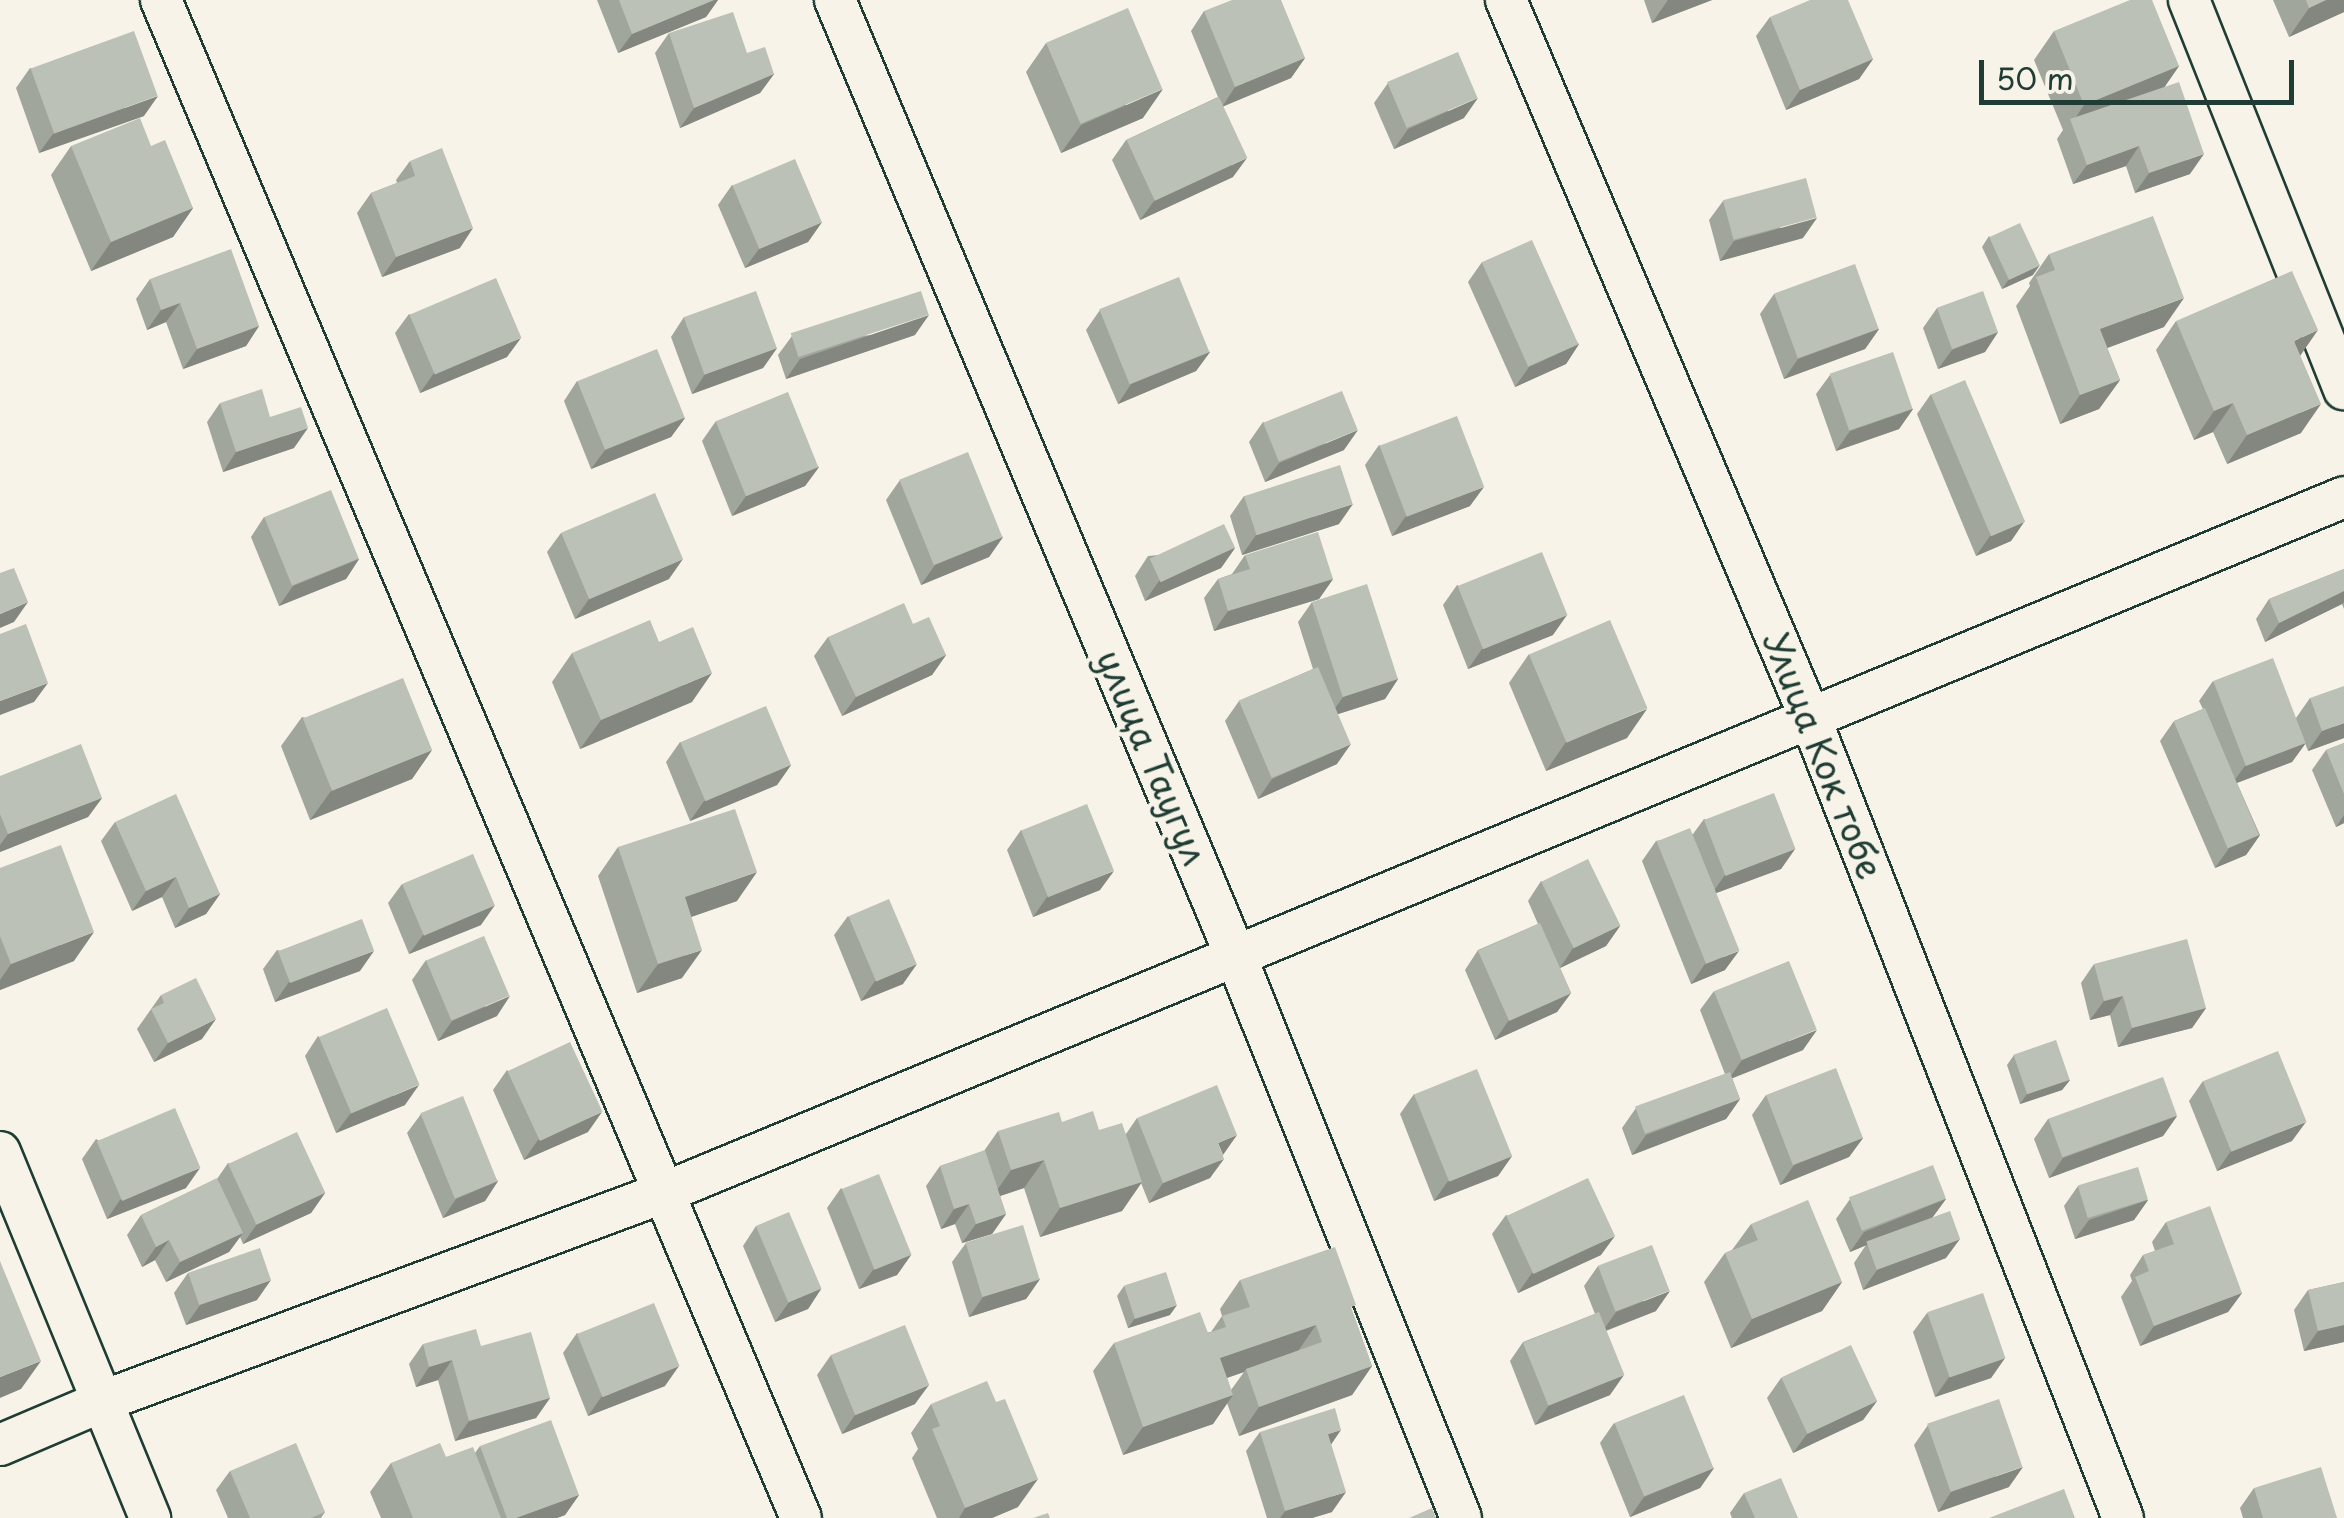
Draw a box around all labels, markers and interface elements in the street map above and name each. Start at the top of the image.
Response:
scale bar [1984,40,2299,102]
text: 50 m [1996,55,2074,100]
street label: Улица Кок тобе [1755,625,1893,885]
street label: улица Таугул [1088,642,1218,872]

